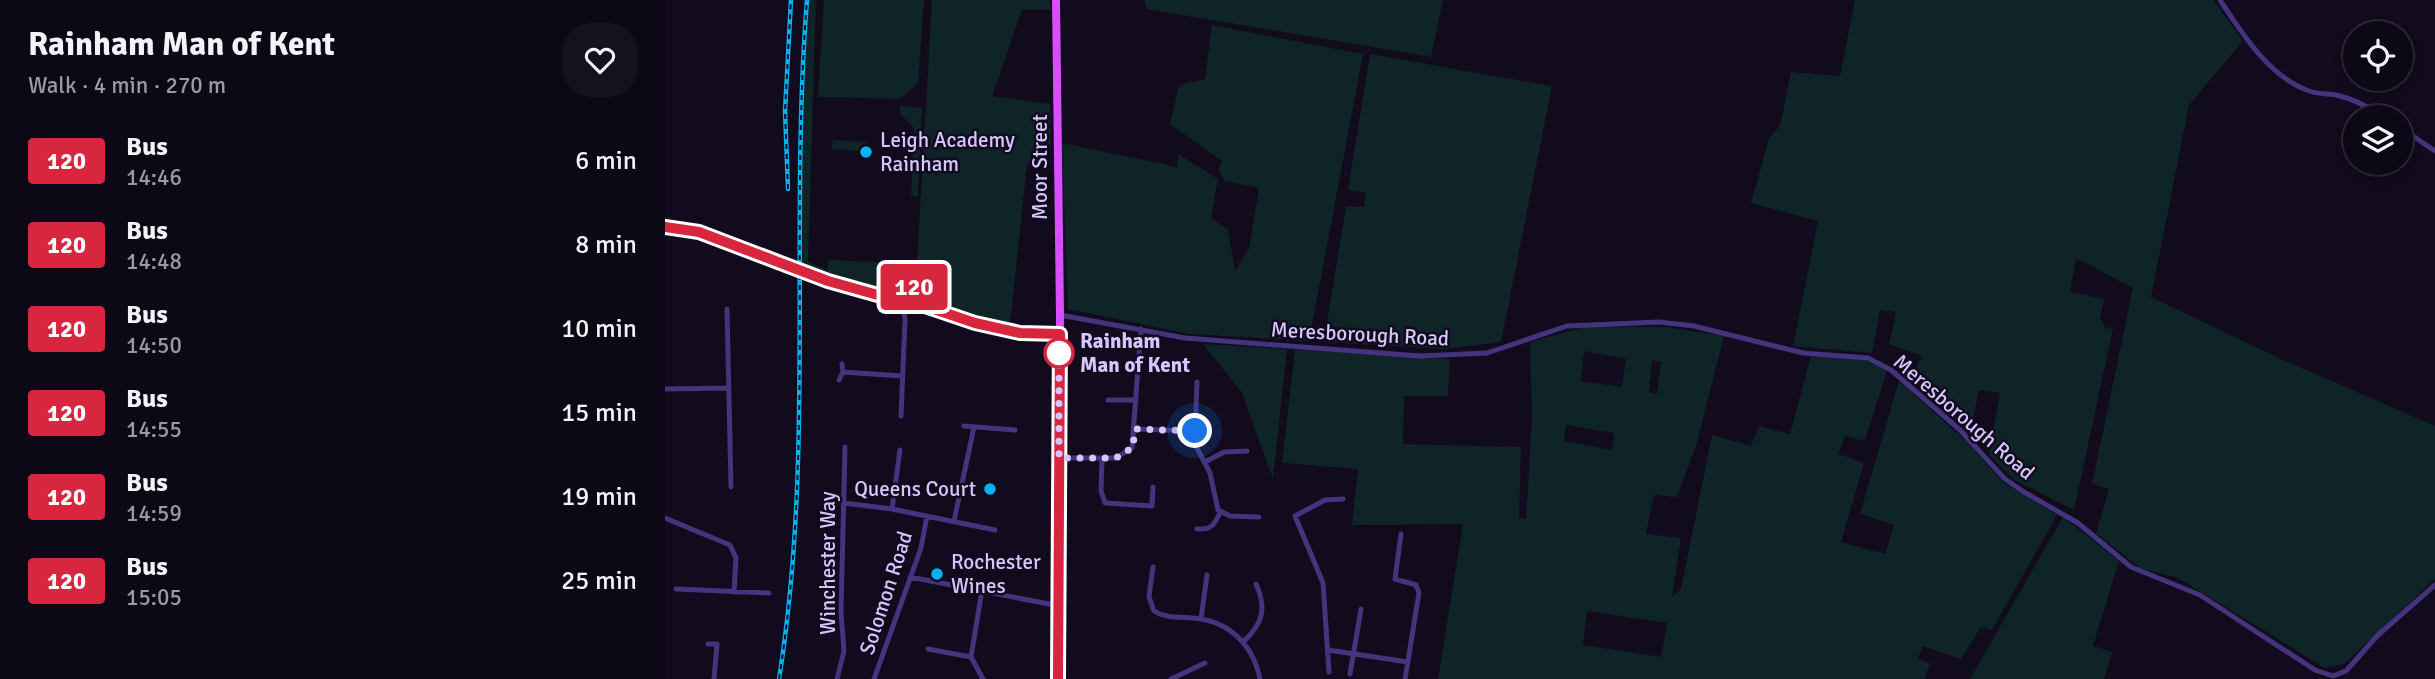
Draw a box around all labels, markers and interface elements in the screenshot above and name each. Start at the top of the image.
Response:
map controls [2343,21,2413,175]
button: locate [2343,21,2413,91]
button: heart [563,23,637,97]
text: Rainham Man of Kent [28,24,335,65]
text: Walk · 4 min · 270 m [28,71,226,100]
button: layers [2343,105,2413,175]
street label: Moor Street [1027,114,1053,220]
place label: Leigh Academy Rainham [880,127,1015,177]
text: Bus [126,131,168,163]
marker: Leigh Academy Rainham [858,144,874,160]
text: 6 min [575,145,637,177]
text: 120 [47,146,86,176]
text: 14:46 [126,163,182,192]
text: Bus [126,215,168,247]
text: 8 min [575,229,637,261]
text: 120 [47,230,86,260]
text: 14:48 [126,247,182,276]
line badge: 120 [874,264,954,310]
text: 120 [895,272,933,302]
text: Bus [126,299,168,331]
text: 10 min [561,313,637,345]
text: 120 [47,314,86,344]
street label: Meresborough Road [1270,316,1450,352]
place label: Rainham Man of Kent [1080,328,1190,378]
text: 14:50 [126,331,182,360]
marker: Rainham Man of Kent [1044,338,1074,368]
street label: Meresborough Road [1888,349,2040,485]
text: Bus [126,383,168,415]
text: 15 min [561,397,637,429]
text: 120 [47,398,86,428]
your location [1177,413,1212,448]
text: 14:55 [126,415,182,444]
text: Bus [126,467,168,499]
place label: Queens Court [854,476,976,502]
text: 19 min [561,481,637,513]
marker: Queens Court [982,481,998,497]
text: 120 [47,482,86,512]
street label: Winchester Way [815,491,841,635]
text: 14:59 [126,499,182,528]
street label: Solomon Road [854,528,918,658]
place label: Rochester Wines [951,549,1041,599]
text: Bus [126,551,168,583]
text: 25 min [561,565,637,597]
text: 120 [47,566,86,596]
marker: Rochester Wines [929,566,945,582]
text: 15:05 [126,583,182,612]

